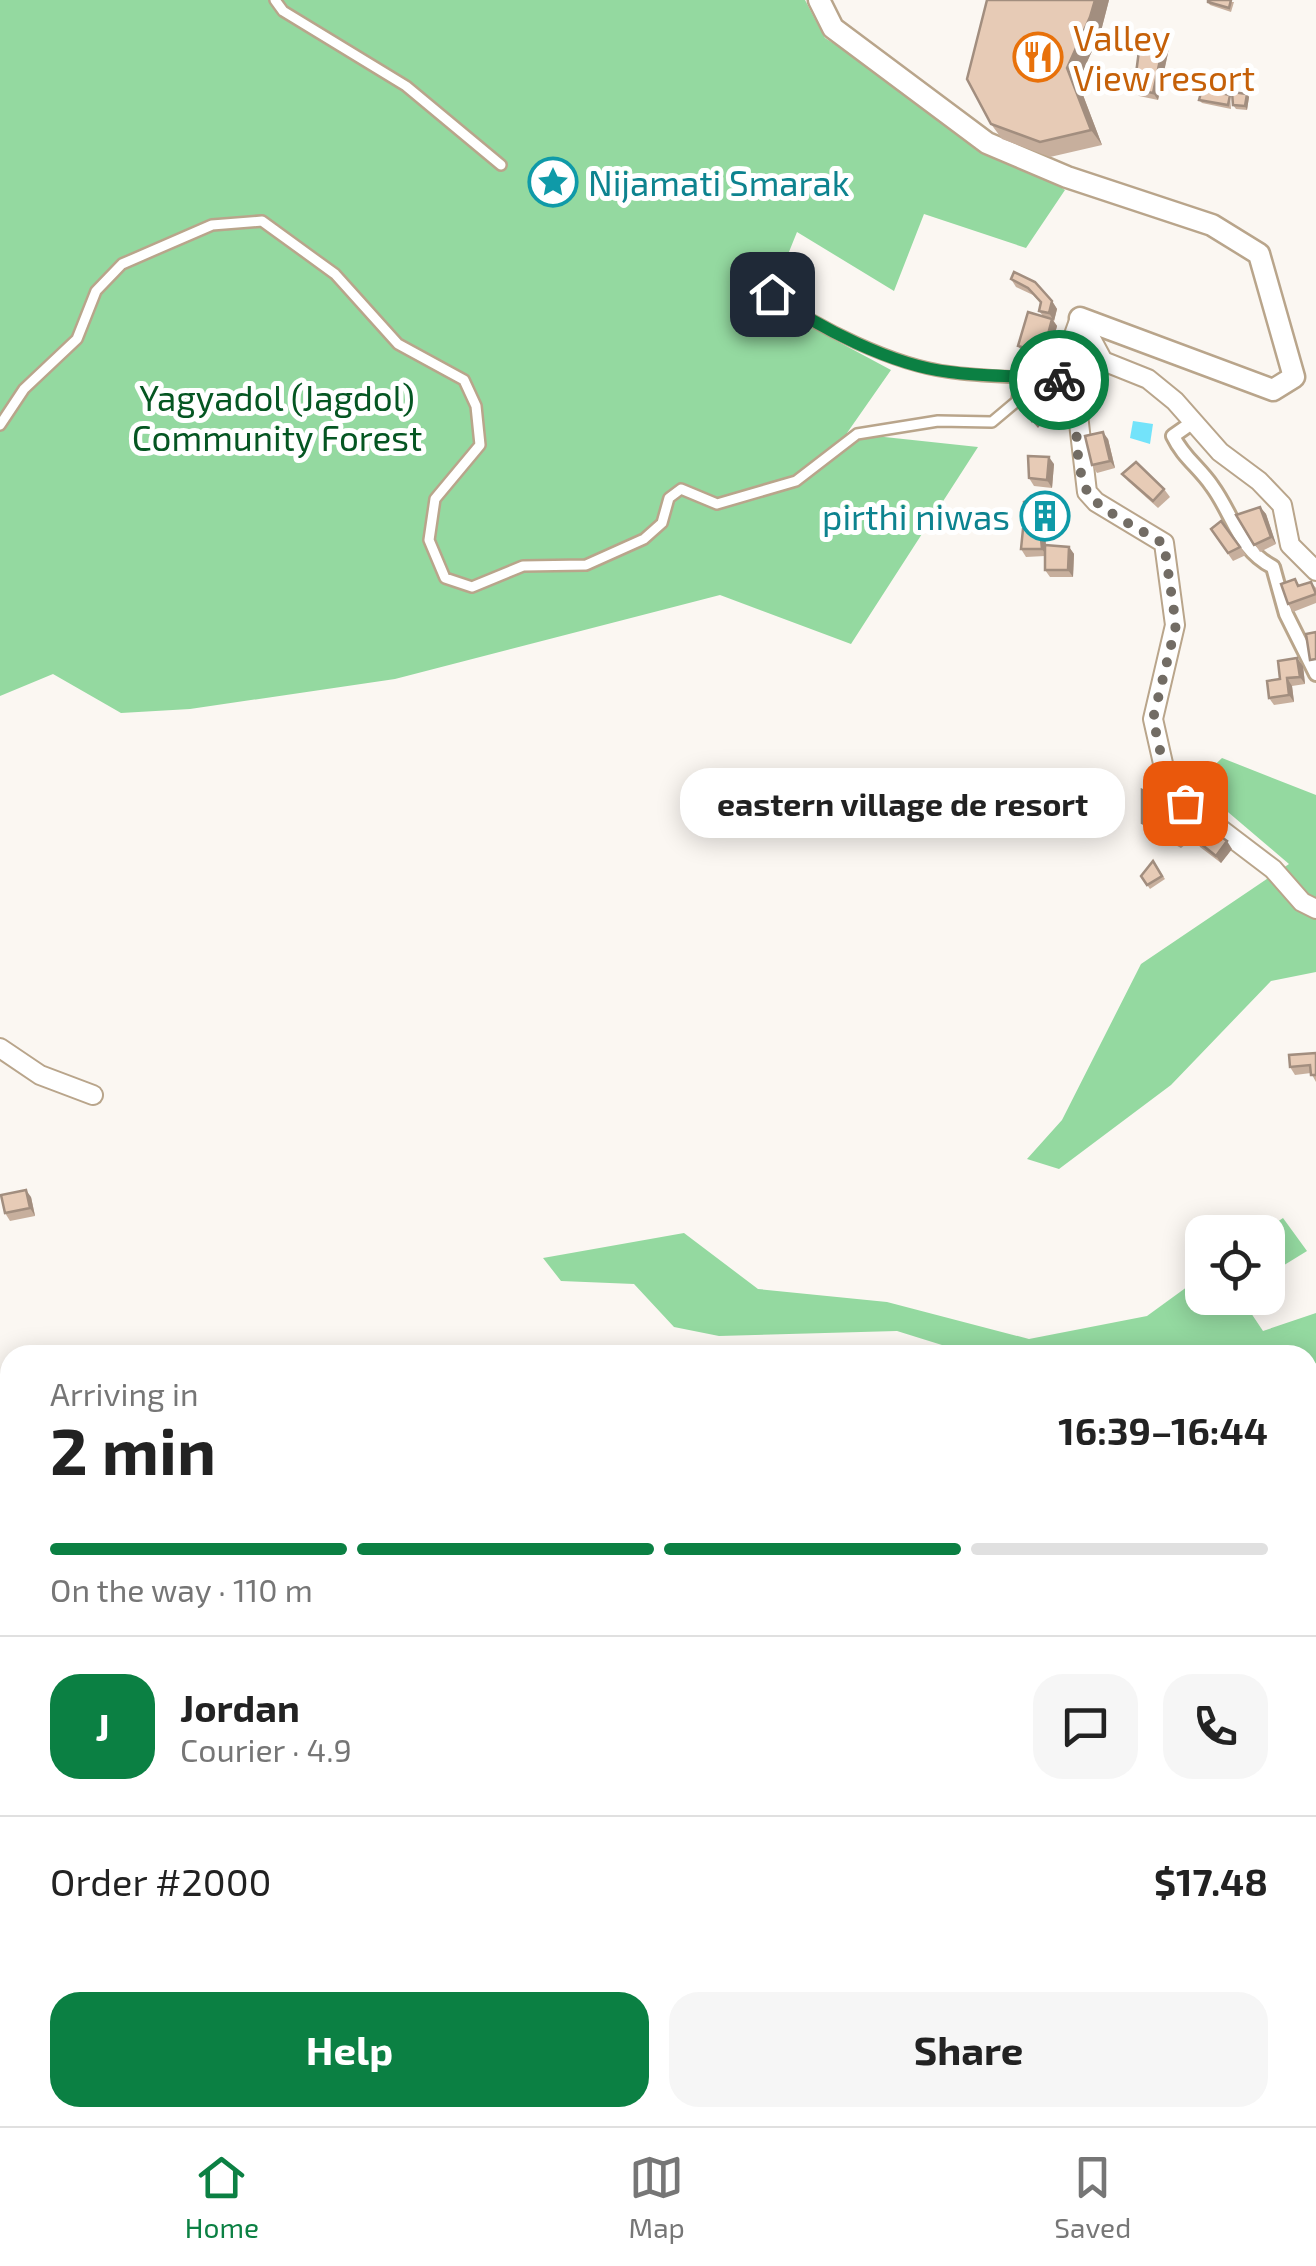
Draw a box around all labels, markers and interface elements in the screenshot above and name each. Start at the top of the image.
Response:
place label: Valley View resort [1073,16,1255,98]
restaurant icon: Valley View resort [1012,31,1064,83]
place icon: Nijamati Smarak [527,156,579,208]
place label: Nijamati Smarak [588,161,850,203]
pin [730,252,815,337]
icon: home [745,267,800,322]
courier [1009,330,1109,430]
icon: bike [1032,353,1087,408]
park label: Yagyadol (Jagdol) Community Forest [132,376,422,458]
building icon: pirthi niwas [1019,490,1071,542]
place label: pirthi niwas [822,495,1010,537]
pin [1143,761,1228,846]
callout: eastern village de resort [680,768,1125,838]
icon: bag [1158,776,1213,831]
text: eastern village de resort [717,784,1088,822]
map controls [1185,1215,1285,1315]
button: locate [1185,1215,1285,1315]
text: Arriving in [50,1374,199,1412]
text: 16:39–16:44 [1058,1407,1268,1453]
text: 2 min [50,1410,216,1488]
text: On the way · 110 m [50,1570,313,1608]
button: chat [1033,1674,1138,1779]
button: phone [1163,1674,1268,1779]
text: Jordan [180,1684,300,1730]
text: J [95,1703,110,1749]
text: Courier · 4.9 [180,1730,352,1768]
text: Order #2000 [50,1858,271,1904]
text: $17.48 [1154,1858,1268,1904]
button: Help [50,1992,649,2107]
button: Share [669,1992,1268,2107]
tab: Home [185,2150,259,2244]
tab: Map [629,2150,685,2244]
tab: Saved [1054,2150,1131,2244]

